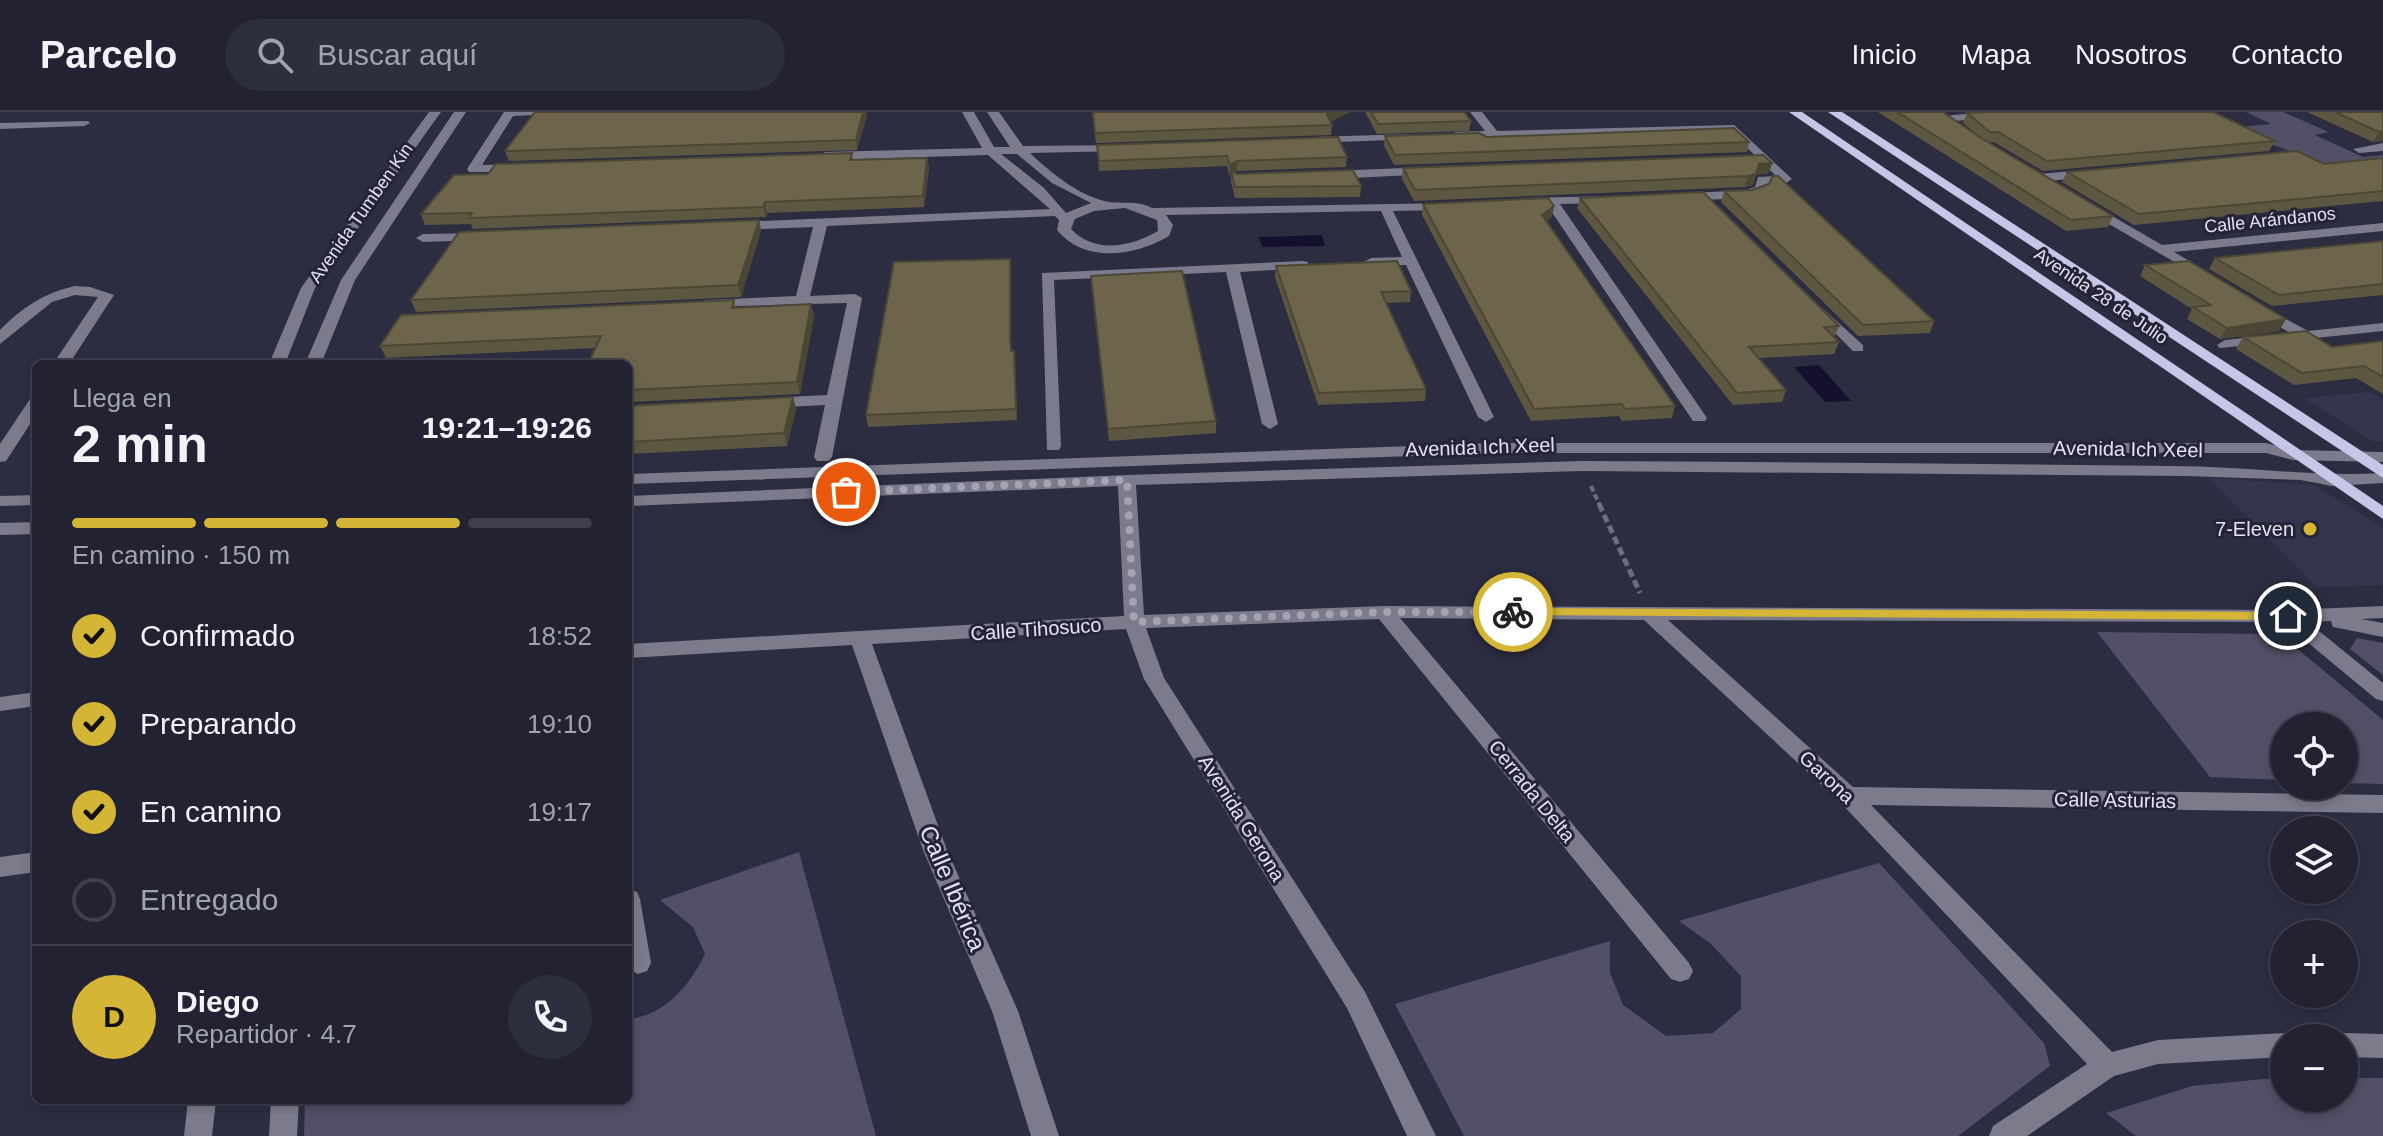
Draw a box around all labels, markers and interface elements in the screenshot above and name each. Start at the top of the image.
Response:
search box [225,19,785,91]
icon: search [253,33,297,77]
text: Parcelo [40,34,177,76]
text: Buscar aquí [317,38,477,71]
text: Inicio [1851,39,1917,70]
text: Mapa [1961,39,2031,70]
text: Nosotros [2075,39,2187,70]
text: Contacto [2231,39,2343,70]
street label: Avenida Tumben Kin [305,139,417,287]
street label: Calle Arándanos [2203,203,2337,237]
street label: Avenida 28 de Julio [2030,244,2172,348]
text: Llega en [72,383,172,413]
text: 19:21–19:26 [422,411,592,444]
text: 2 min [72,415,208,473]
street label: Avenida Ich Xeel [1405,433,1555,461]
street label: Avenida Ich Xeel [2053,437,2203,461]
pin [812,458,880,526]
icon: bag [824,470,868,514]
place label: 7-Eleven [2215,518,2294,540]
marker: 7-Eleven [2301,520,2319,538]
text: En camino · 150 m [72,540,290,570]
courier [1473,572,1553,652]
pin [2254,582,2322,650]
icon: bike [1491,590,1535,634]
icon: home [2266,594,2310,638]
street label: Calle Tihosuco [970,613,1102,645]
icon: check [72,614,116,658]
text: Confirmado [140,619,295,652]
text: 18:52 [527,621,592,651]
icon: check [72,702,116,746]
text: Preparando [140,707,297,740]
text: 19:10 [527,709,592,739]
map controls [2270,712,2358,1112]
button: locate [2270,712,2358,800]
street label: Cerrada Delta [1484,736,1580,847]
street label: Garona [1795,746,1860,808]
street label: Avenida Gerona [1194,751,1290,886]
street label: Calle Asturias [2054,788,2176,812]
icon: check [72,790,116,834]
text: En camino [140,795,282,828]
text: 19:17 [527,797,592,827]
button: layers [2270,816,2358,904]
street label: Calle Ibérica [915,821,992,955]
text: Entregado [140,883,278,916]
button: + [2270,920,2358,1008]
button: phone [508,975,592,1059]
text: Diego [176,985,259,1018]
text: D [103,1000,125,1033]
text: Repartidor · 4.7 [176,1019,357,1049]
button: − [2270,1024,2358,1112]

